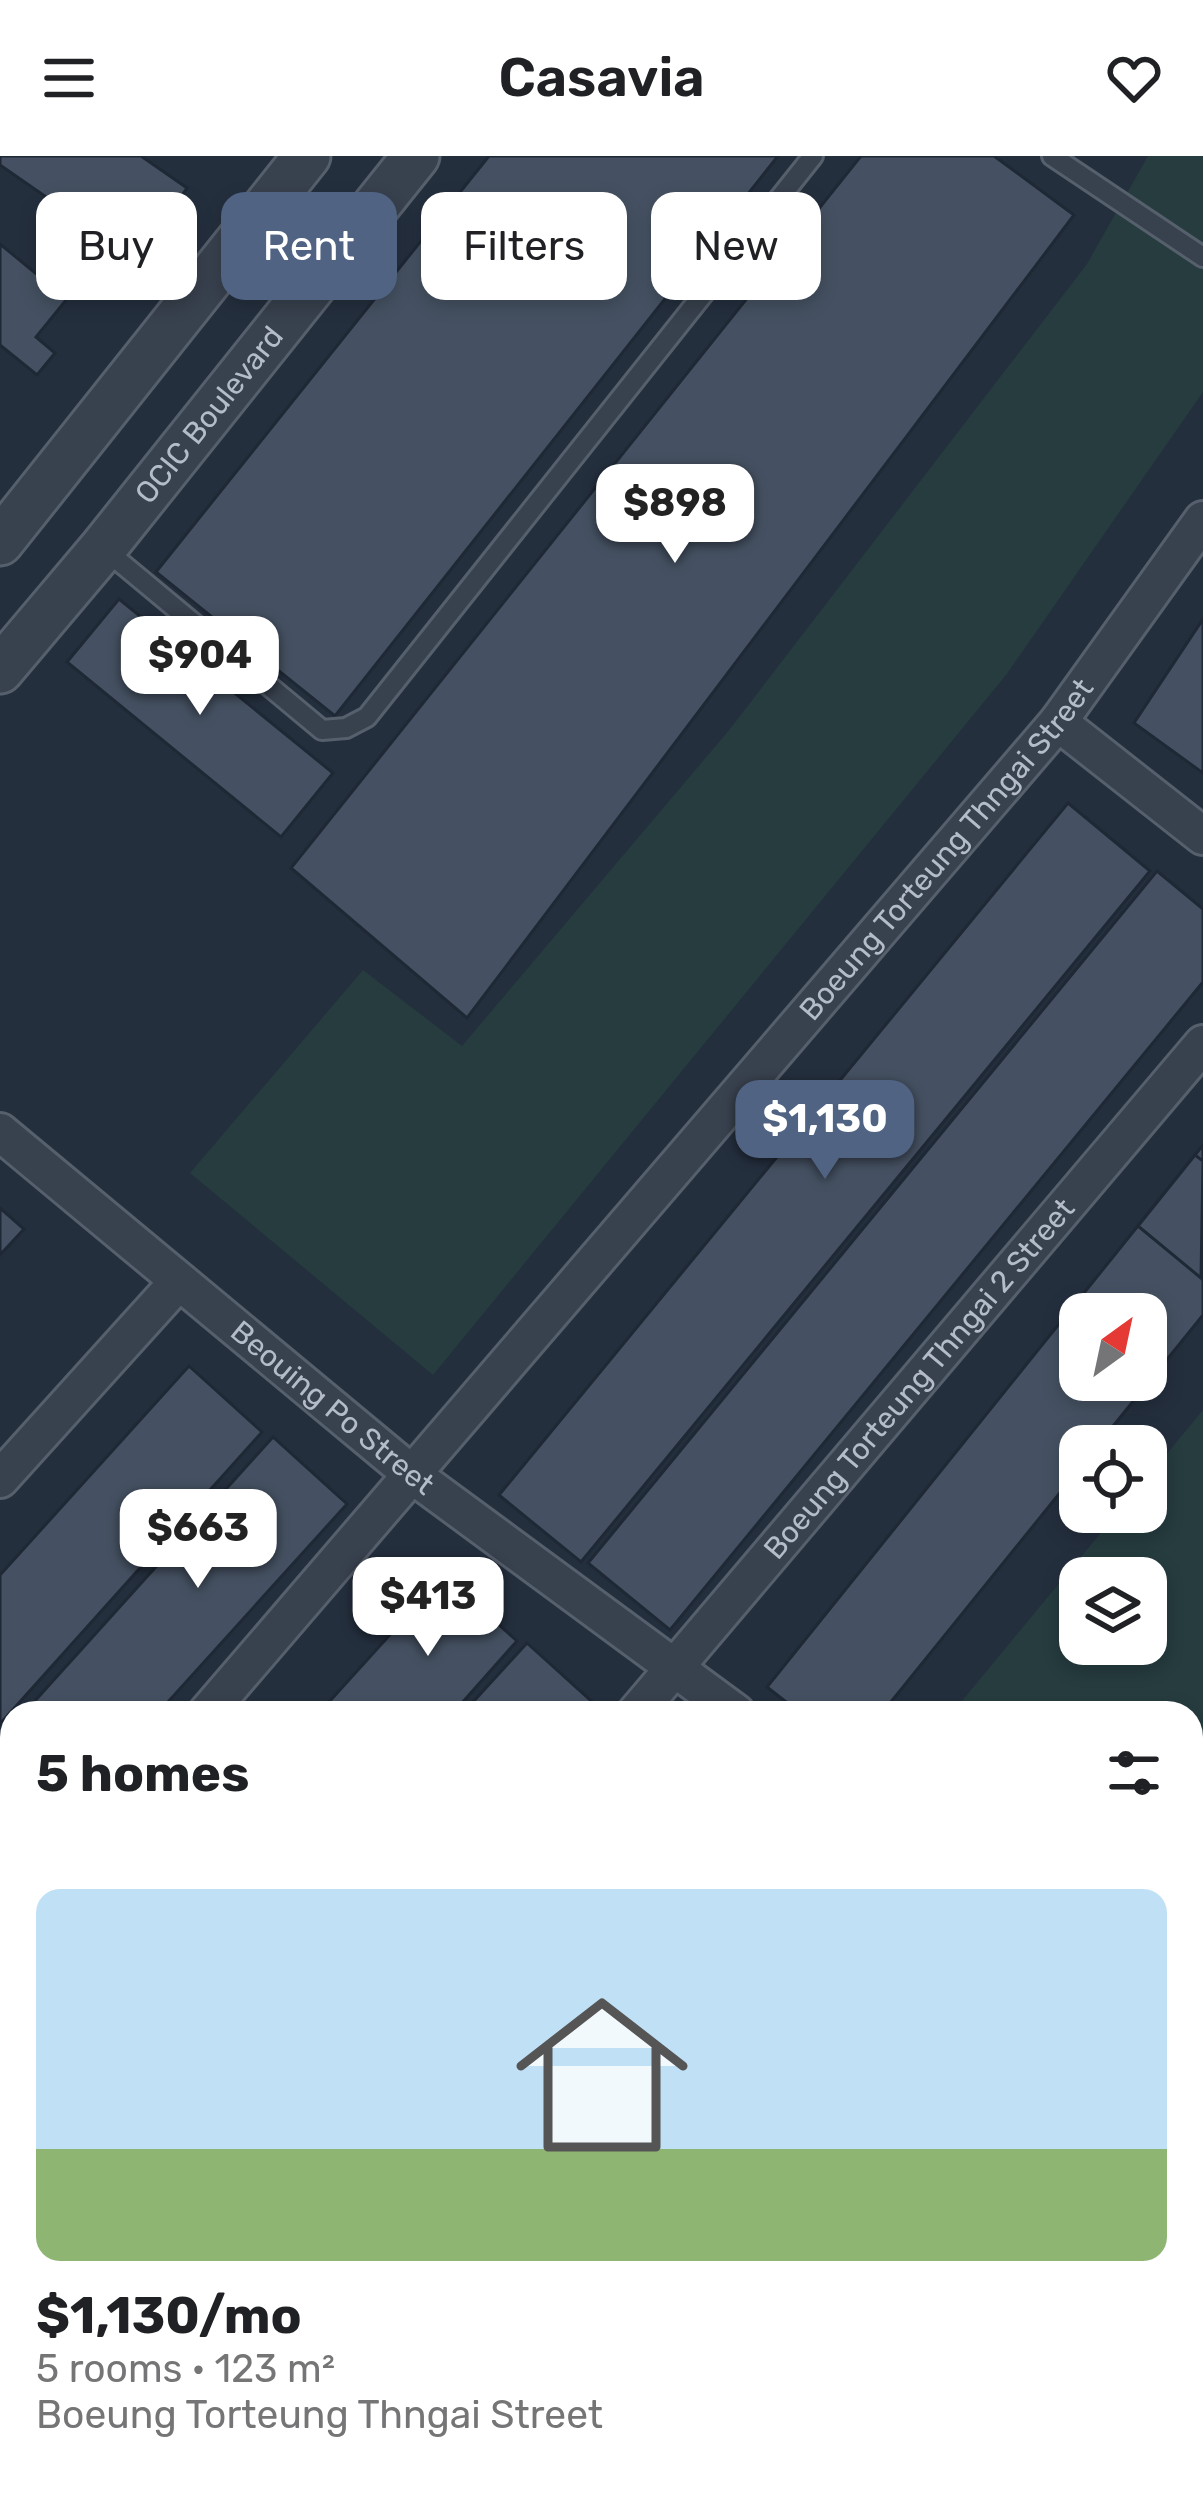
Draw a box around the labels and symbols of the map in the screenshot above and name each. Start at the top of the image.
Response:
street label: OCIC Boulevard [128,319,291,511]
pin: $898 [604,464,746,566]
pin: $904 [129,616,271,718]
street label: Boeung Torteung Thngai Street [792,671,1101,1028]
pin: $1,130 [727,1080,923,1182]
street label: Boeung Torteung Thngai 2 Street [756,1191,1082,1567]
north arrow [1059,1293,1167,1401]
street label: Beouing Po Street [223,1313,441,1503]
pin: $663 [127,1489,269,1591]
pin: $413 [357,1557,499,1659]

